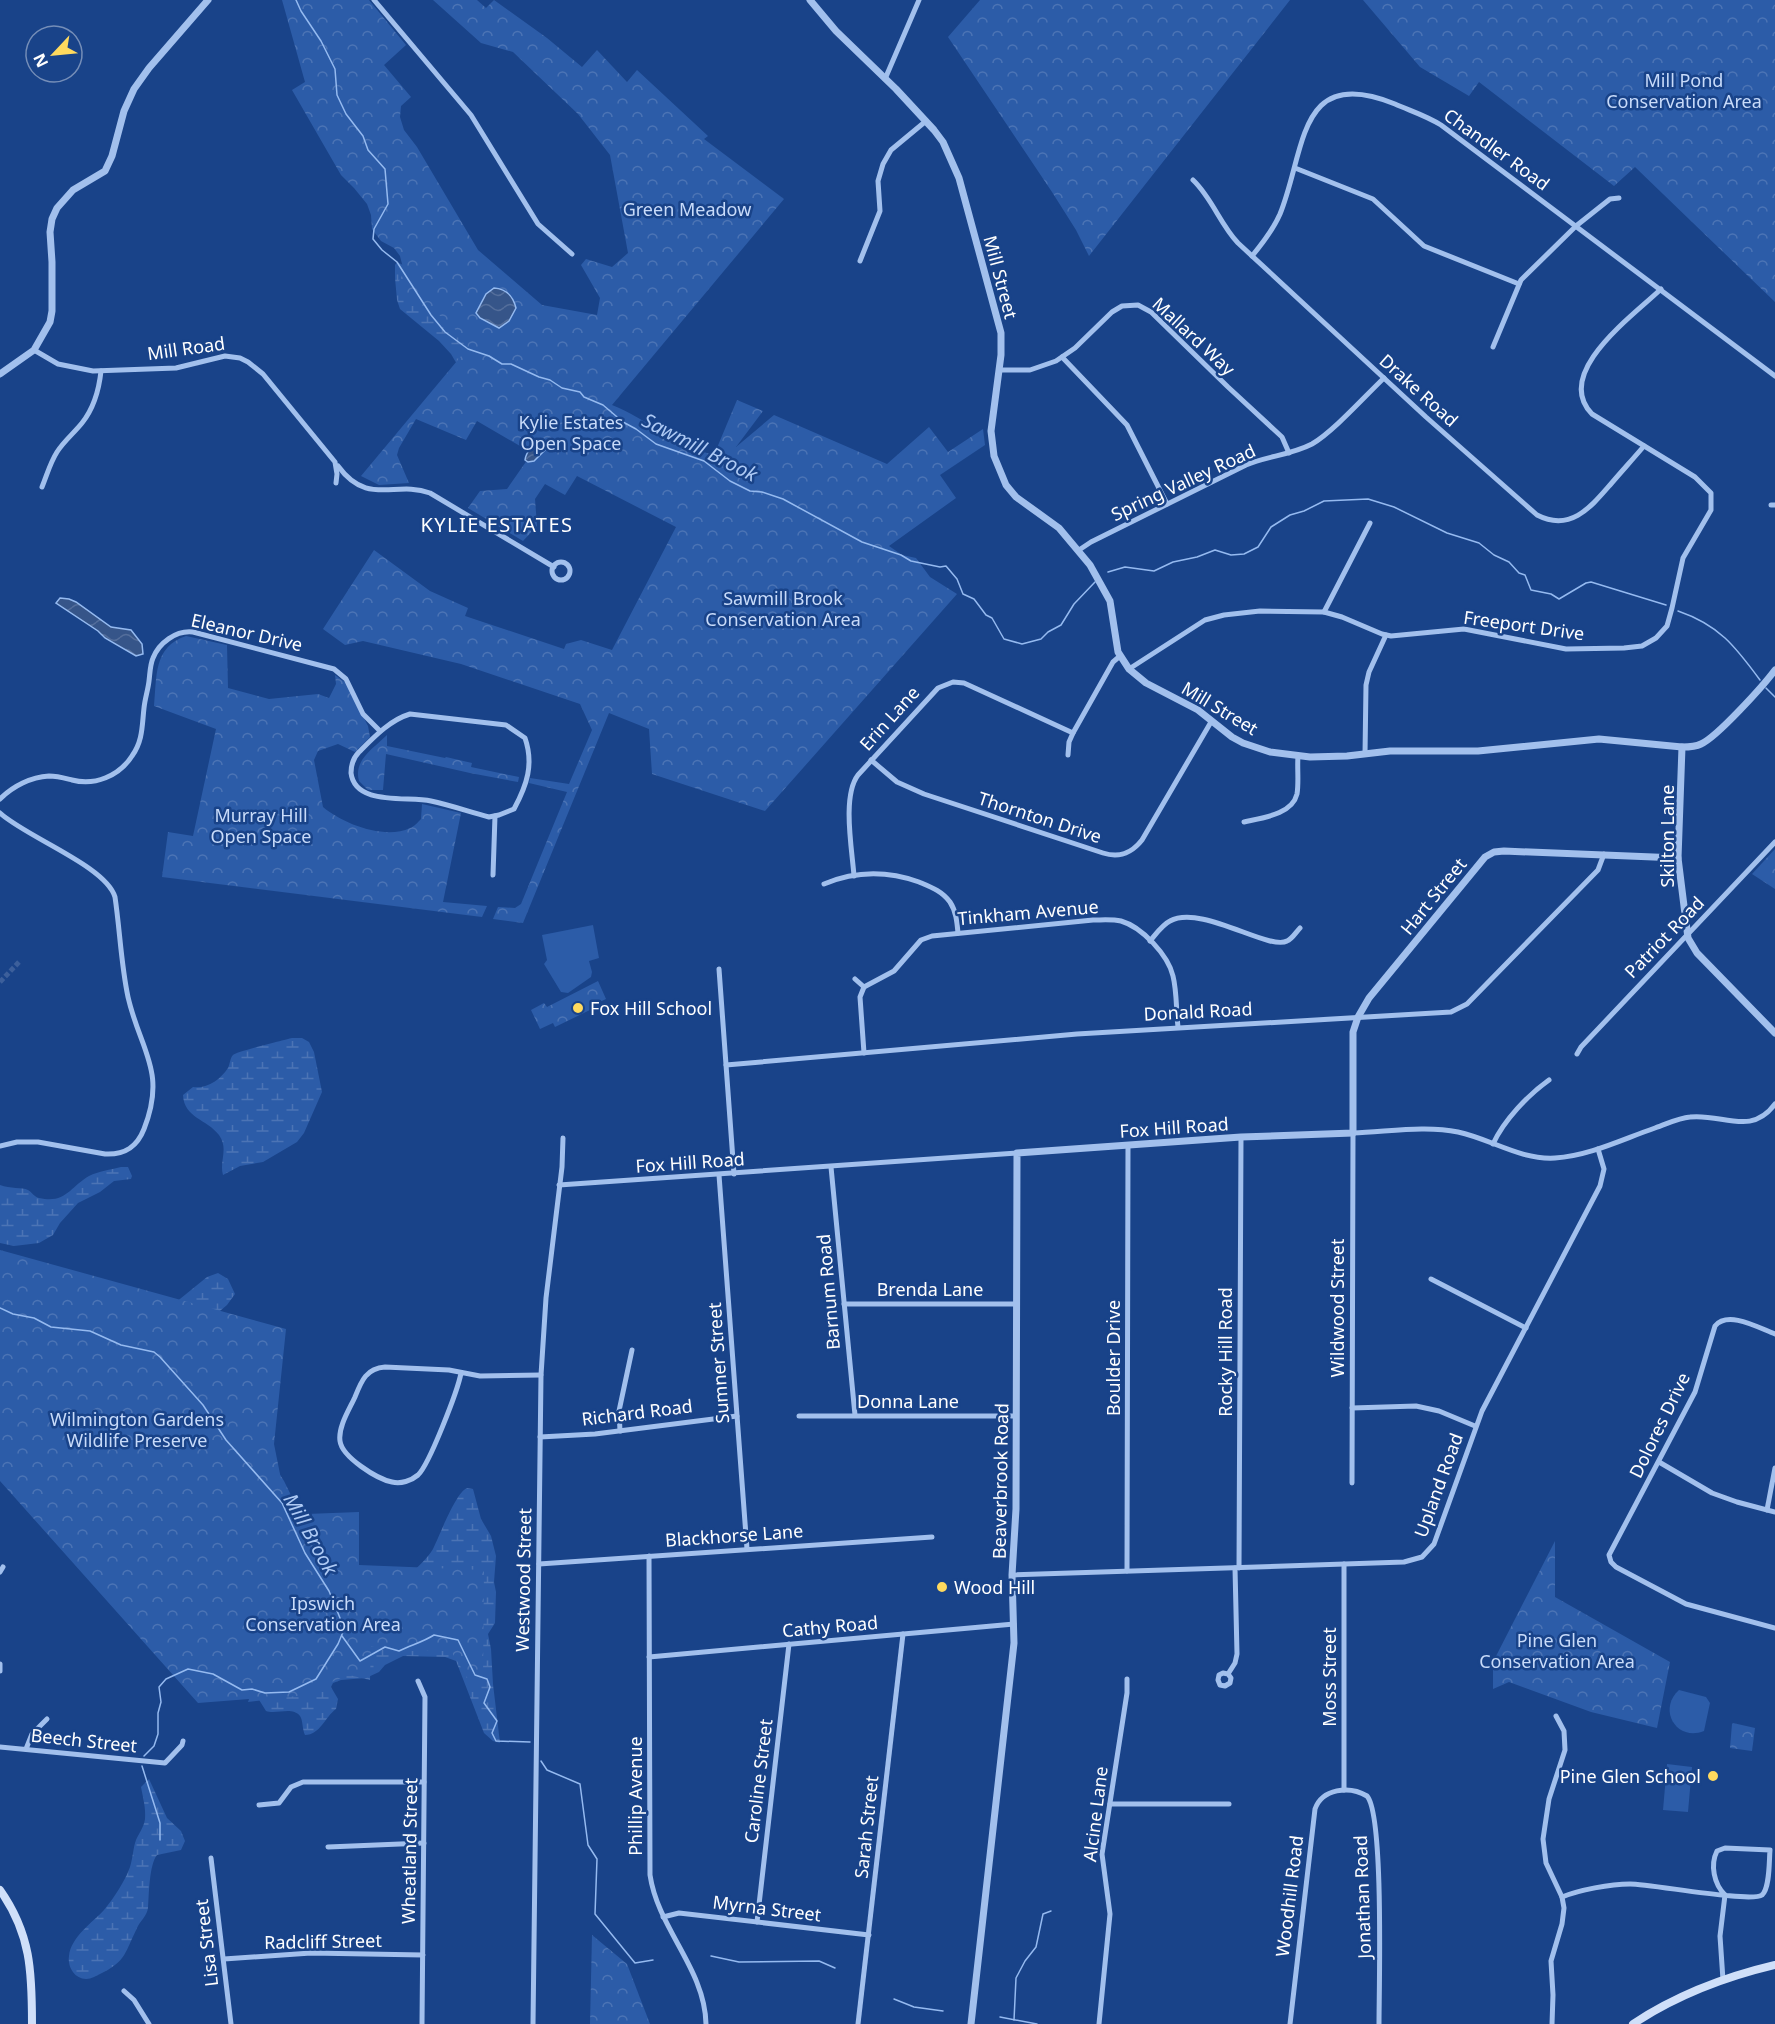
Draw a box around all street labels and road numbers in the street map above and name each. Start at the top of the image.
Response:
street label: Chandler Road [1439,103,1555,195]
street label: Mill Street [978,233,1024,322]
street label: Mallard Way [1148,292,1241,381]
street label: Mill Road [146,331,226,365]
street label: Drake Road [1375,348,1463,432]
street label: Spring Valley Road [1107,438,1259,526]
street label: Freeport Drive [1462,605,1586,645]
street label: Eleanor Drive [189,608,305,656]
street label: Mill Street [1177,676,1263,740]
street label: Erin Lane [854,681,924,755]
street label: Skilton Lane [1655,785,1679,887]
street label: Thornton Drive [975,786,1105,848]
street label: Hart Street [1395,852,1472,939]
street label: Patriot Road [1619,891,1709,983]
street label: Tinkham Avenue [957,894,1099,930]
street label: Donald Road [1143,996,1253,1026]
street label: Fox Hill Road [1119,1111,1229,1143]
street label: Fox Hill Road [635,1146,745,1178]
street label: Barnum Road [811,1233,845,1351]
street label: Wildwood Street [1325,1238,1349,1378]
street label: Brenda Lane [877,1277,983,1301]
street label: Rocky Hill Road [1213,1287,1237,1417]
street label: Boulder Drive [1101,1300,1125,1416]
street label: Sumner Street [702,1301,734,1424]
street label: Dolores Drive [1623,1368,1695,1482]
street label: Donna Lane [857,1389,959,1413]
street label: Richard Road [580,1393,694,1431]
street label: Beaverbrook Road [987,1403,1013,1559]
street label: Upland Road [1408,1430,1468,1540]
street label: Westwood Street [510,1508,536,1652]
street label: Blackhorse Lane [664,1518,804,1552]
street label: Cathy Road [781,1610,879,1642]
street label: Moss Street [1317,1627,1341,1727]
street label: Caroline Street [738,1717,778,1844]
street label: Beech Street [30,1722,139,1758]
street label: Phillip Avenue [623,1736,647,1856]
street label: Alcine Lane [1077,1765,1113,1863]
street label: Sarah Street [849,1774,883,1880]
street label: Wheatland Street [396,1777,422,1924]
street label: Woodhill Road [1270,1834,1308,1958]
street label: Jonathan Road [1348,1835,1376,1961]
street label: Myrna Street [711,1889,823,1927]
street label: Lisa Street [189,1898,223,1988]
street label: Radcliff Street [264,1928,383,1954]

